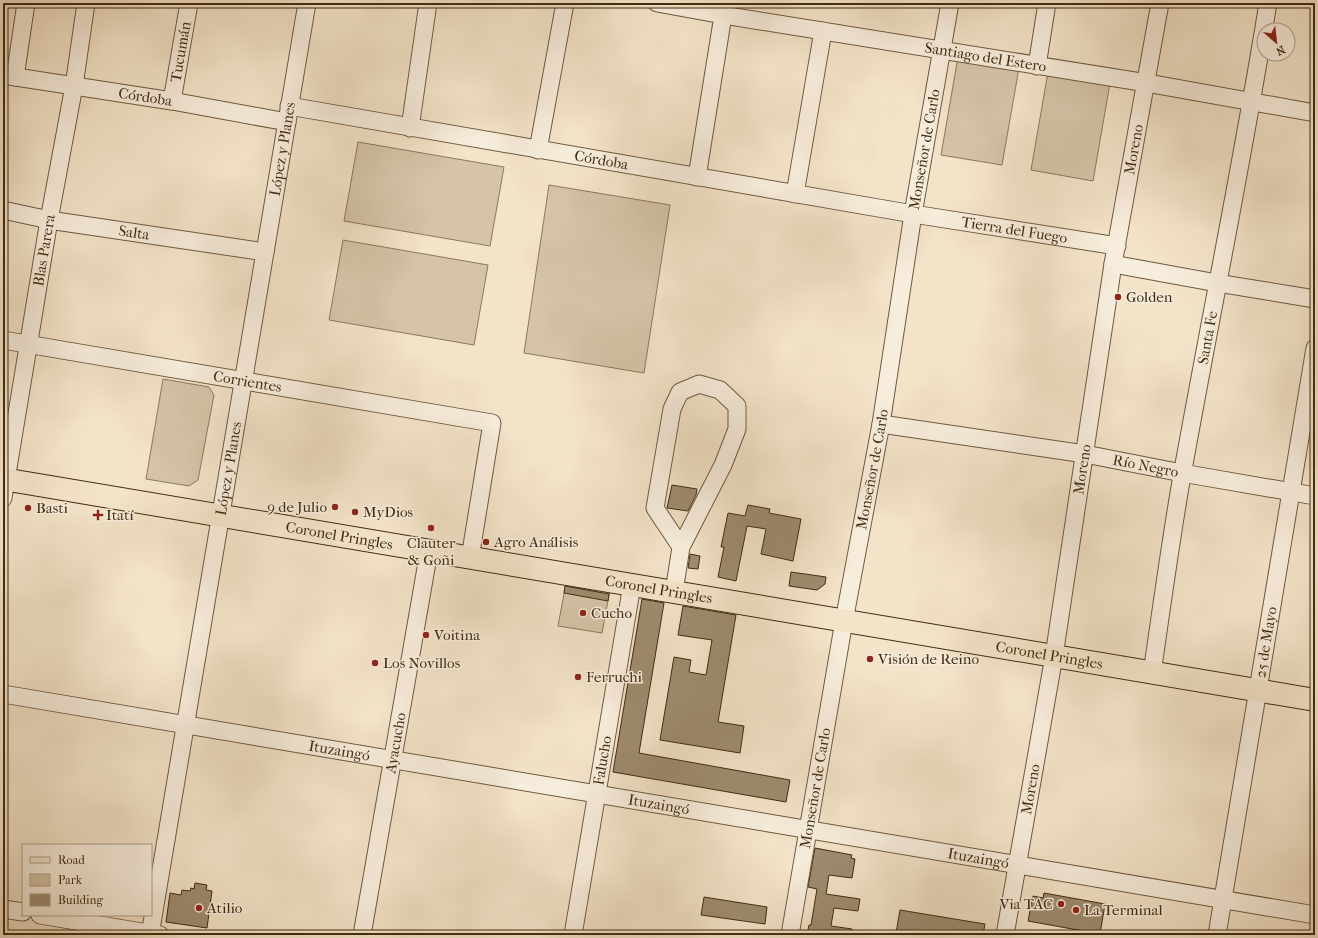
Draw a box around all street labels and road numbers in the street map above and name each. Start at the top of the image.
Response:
street label: Tucumán [166,20,195,84]
street label: Santiago del Estero [923,38,1048,76]
street label: Córdoba [117,84,175,110]
street label: Monseñor de Carlo [905,87,944,211]
street label: López y Planes [266,100,299,197]
street label: Moreno [1120,122,1147,176]
street label: Córdoba [573,147,631,174]
street label: Blas Parera [29,212,59,288]
street label: Tierra del Fuego [960,213,1069,247]
street label: Salta [117,221,152,244]
street label: Santa Fe [1194,309,1222,366]
street label: Corrientes [212,367,284,396]
street label: Monseñor de Carlo [852,407,892,531]
street label: López y Planes [212,420,245,517]
street label: Moreno [1069,442,1095,496]
street label: Río Negro [1111,451,1180,481]
street label: Coronel Pringles [284,518,395,554]
street label: Coronel Pringles [604,572,714,607]
street label: 25 de Mayo [1251,605,1281,679]
street label: Coronel Pringles [994,637,1105,673]
street label: Ayacucho [381,711,410,776]
street label: Monseñor de Carlo [796,726,835,850]
street label: Falucho [589,734,616,787]
street label: Ituzaingó [307,737,372,765]
street label: Moreno [1017,762,1044,816]
street label: Ituzaingó [627,790,691,819]
street label: Ituzaingó [946,844,1011,872]

